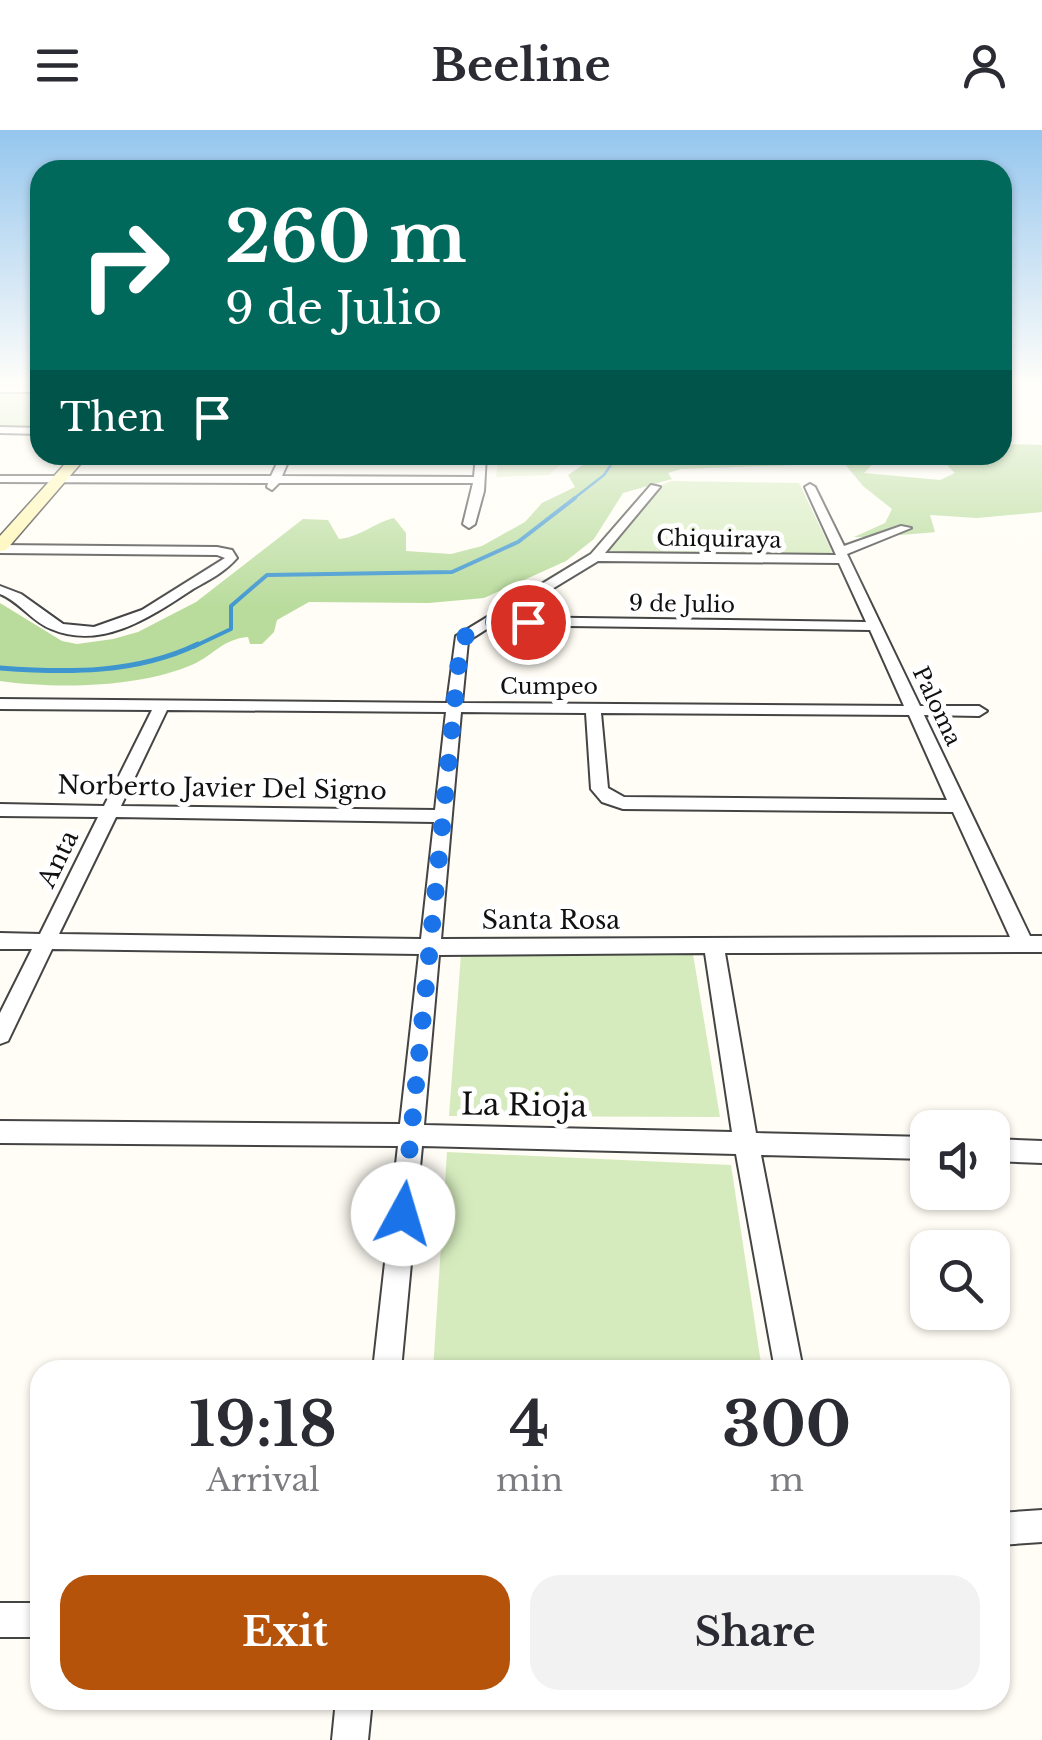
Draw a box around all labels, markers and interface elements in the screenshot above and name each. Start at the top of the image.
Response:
text: Beeline [431,37,611,93]
icon: menu [30,38,85,93]
icon: person [957,38,1012,93]
text: 260 m [225,194,467,281]
icon: right [60,200,190,330]
text: 9 de Julio [225,280,442,336]
icon: arrive [185,390,240,445]
text: Then [60,394,165,441]
street label: Chiquiraya [656,524,783,554]
pin [486,580,571,665]
street label: 9 de Julio [629,590,735,618]
icon: arrive [501,595,556,650]
street label: Paloma [907,662,967,751]
street label: Cumpeo [500,673,598,700]
street label: Norberto Javier Del Signo [57,770,387,806]
street label: Anta [31,825,85,894]
street label: Santa Rosa [482,905,620,936]
street label: La Rioja [461,1085,588,1125]
map controls [910,1110,1010,1330]
button: sound [910,1110,1010,1210]
position arrow [351,1162,455,1266]
button: search [910,1230,1010,1330]
text: 19:18 [189,1388,337,1462]
text: 4 [510,1388,549,1462]
text: 300 [722,1388,851,1462]
text: Arrival [206,1460,320,1500]
text: min [496,1460,563,1500]
text: m [769,1460,804,1500]
button: Exit [60,1575,510,1690]
button: Share [530,1575,980,1690]

